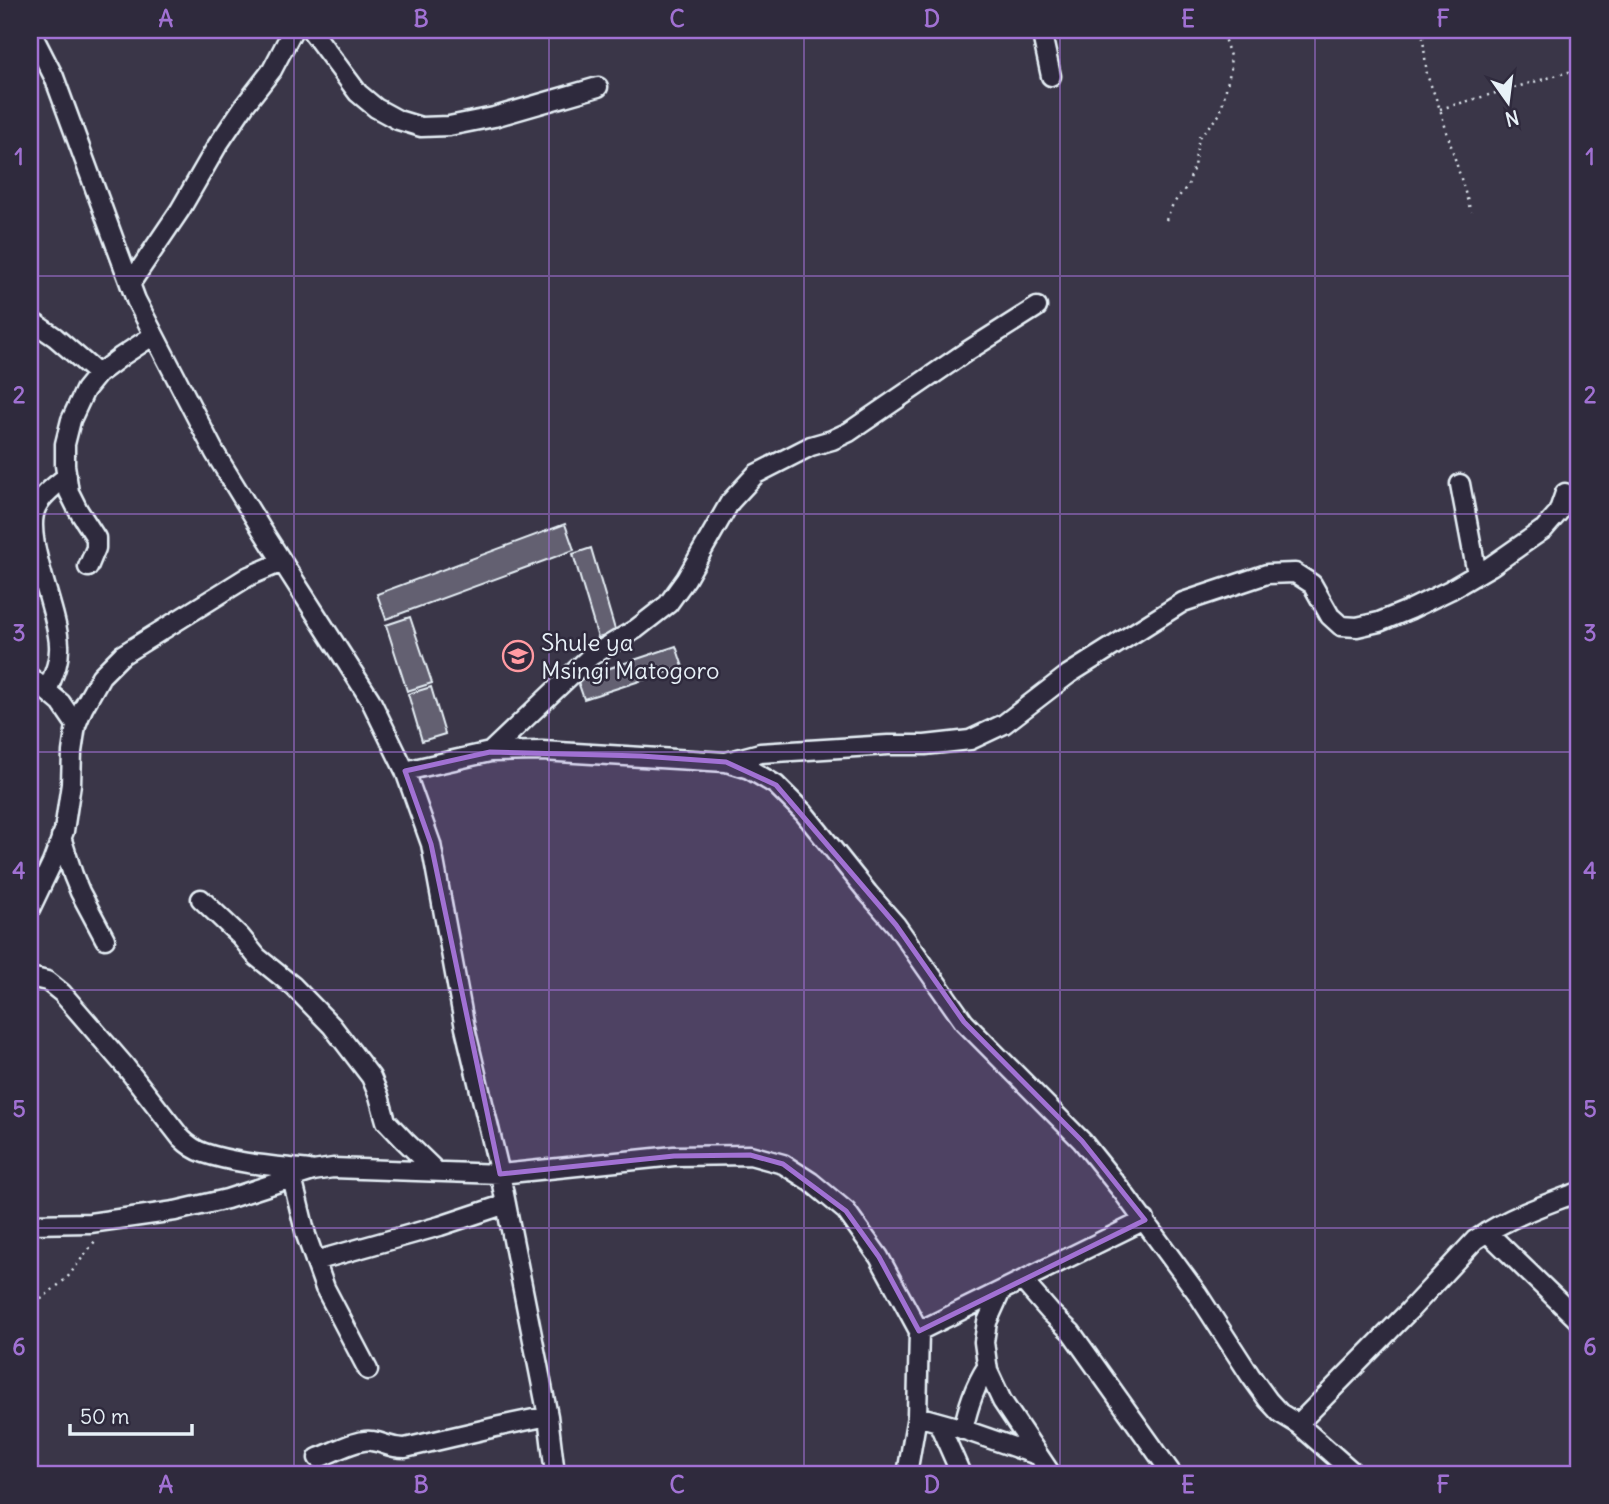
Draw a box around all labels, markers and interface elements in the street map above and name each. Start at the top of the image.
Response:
text: A [159,4,174,33]
text: B [413,4,429,33]
text: C [669,4,685,33]
text: D [924,4,940,33]
text: E [1181,4,1195,33]
text: F [1436,4,1450,33]
north arrow [1472,66,1542,136]
text: N [1503,105,1521,132]
text: 1 [14,142,24,171]
text: 1 [1585,142,1595,171]
text: 2 [13,380,26,409]
text: 2 [1584,380,1597,409]
text: 3 [12,618,26,647]
text: 3 [1583,618,1597,647]
place label: Shule ya Msingi Matogoro [541,627,720,685]
school or university icon: Shule ya Msingi Matogoro [501,639,535,673]
text: 4 [12,856,26,885]
text: 4 [1583,856,1597,885]
text: 5 [12,1094,26,1123]
text: 5 [1583,1094,1597,1123]
text: 6 [12,1332,26,1361]
text: 6 [1583,1332,1597,1361]
scale bar [70,1392,192,1436]
text: 50 m [80,1403,129,1430]
text: A [159,1470,174,1499]
text: B [413,1470,429,1499]
text: C [669,1470,685,1499]
text: D [924,1470,940,1499]
text: E [1181,1470,1195,1499]
text: F [1436,1470,1450,1499]

